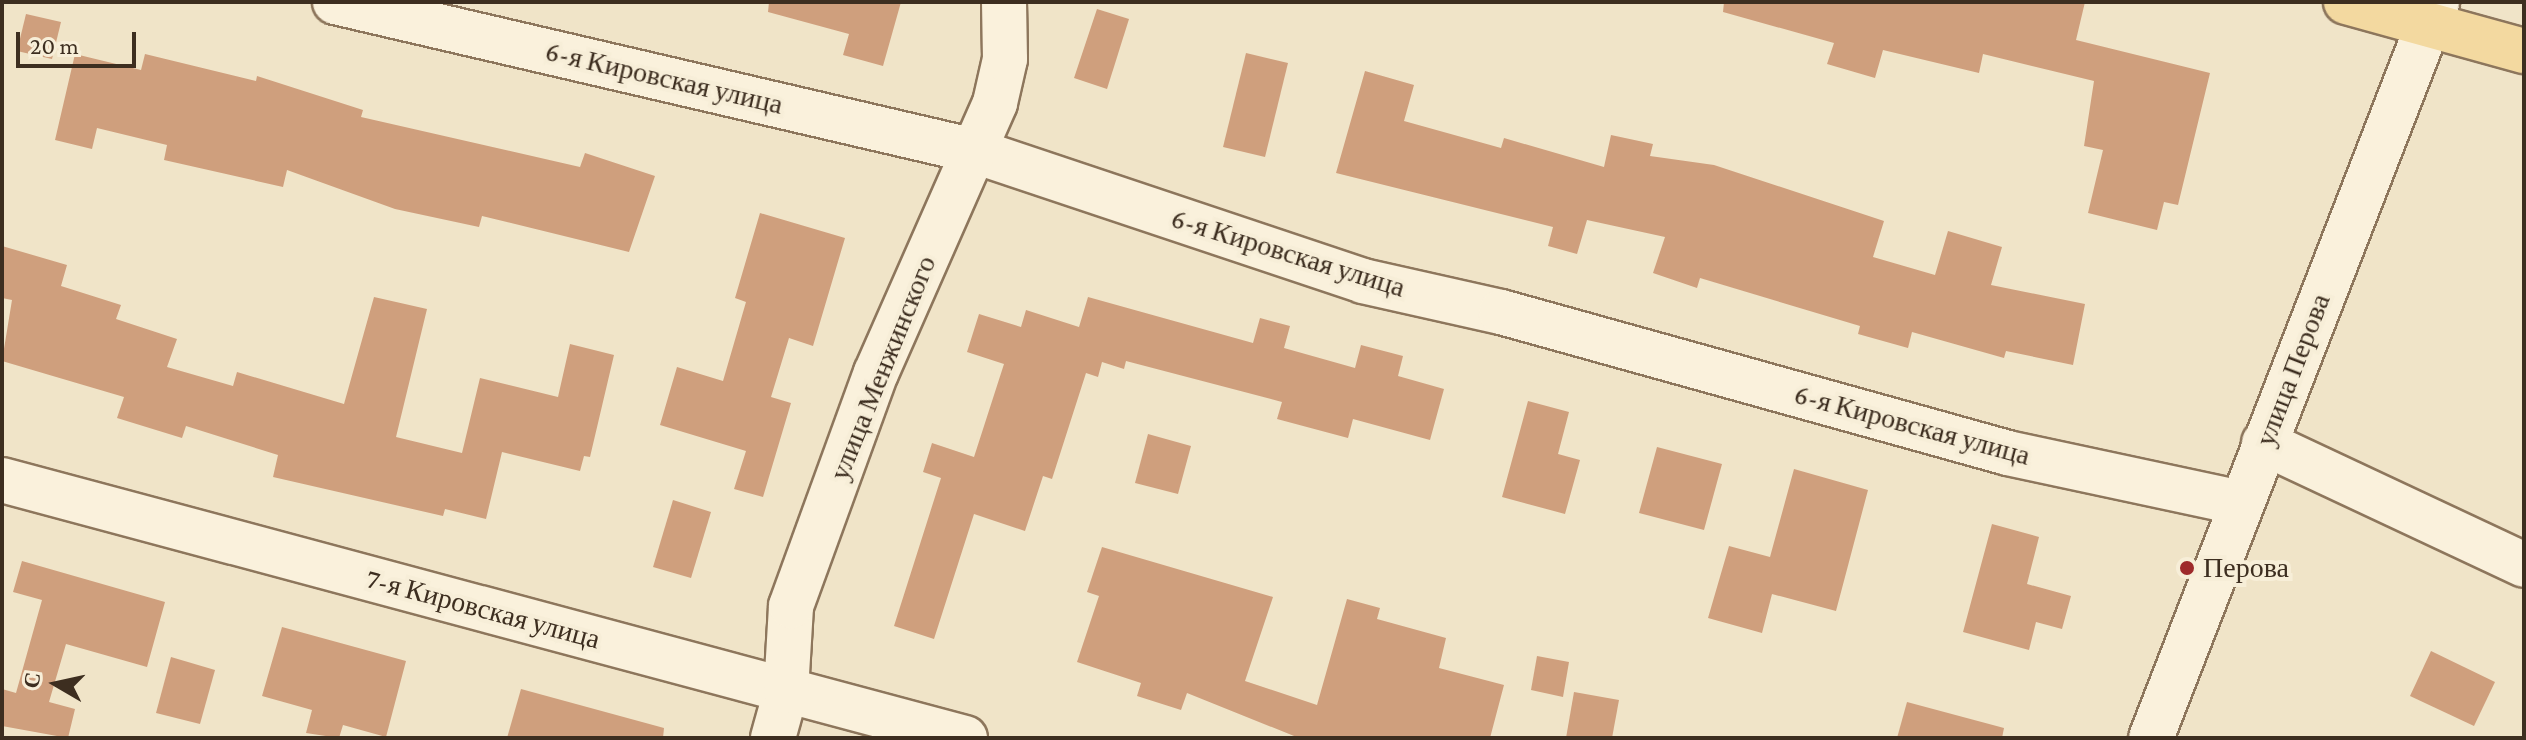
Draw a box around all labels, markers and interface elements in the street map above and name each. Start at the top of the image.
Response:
scale bar [20,16,140,66]
text: 20 m [30,32,79,59]
street label: 6-я Кировская улица [542,34,786,122]
street label: 6-я Кировская улица [1167,201,1409,305]
street label: улица Менжинского [823,251,943,485]
street label: улица Перова [2249,289,2337,451]
street label: 6-я Кировская улица [1791,377,2033,473]
place label: Перова [2203,551,2289,585]
marker: Перова [2178,559,2196,577]
street label: 7-я Кировская улица [362,562,604,656]
north arrow [16,644,96,724]
text: С [18,670,45,690]

